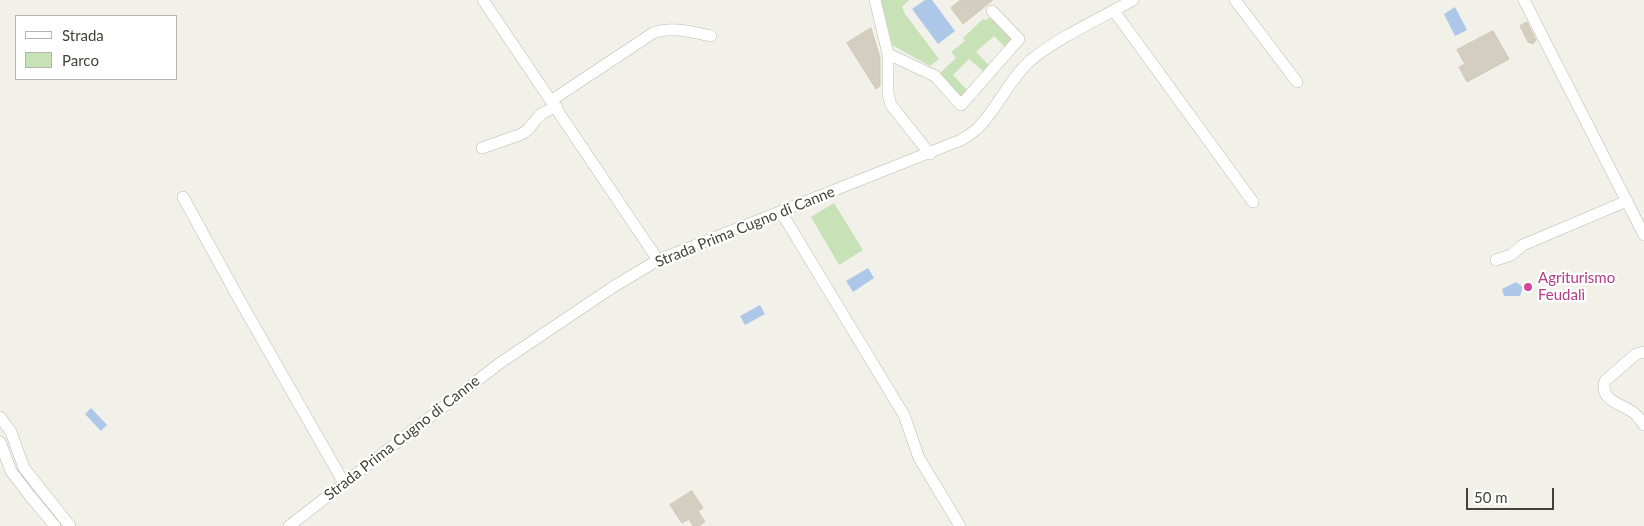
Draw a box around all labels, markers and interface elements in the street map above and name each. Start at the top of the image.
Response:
legend [15,15,178,80]
text: Strada [62,26,104,44]
text: Parco [62,51,99,69]
street label: Strada Prima Cugno di Canne [653,183,837,271]
place label: Agriturismo Feudalì [1538,269,1615,304]
marker: Agriturismo Feudalì [1522,281,1534,293]
street label: Strada Prima Cugno di Canne [321,372,483,504]
scale bar [1469,478,1556,510]
text: 50 m [1474,488,1508,506]

